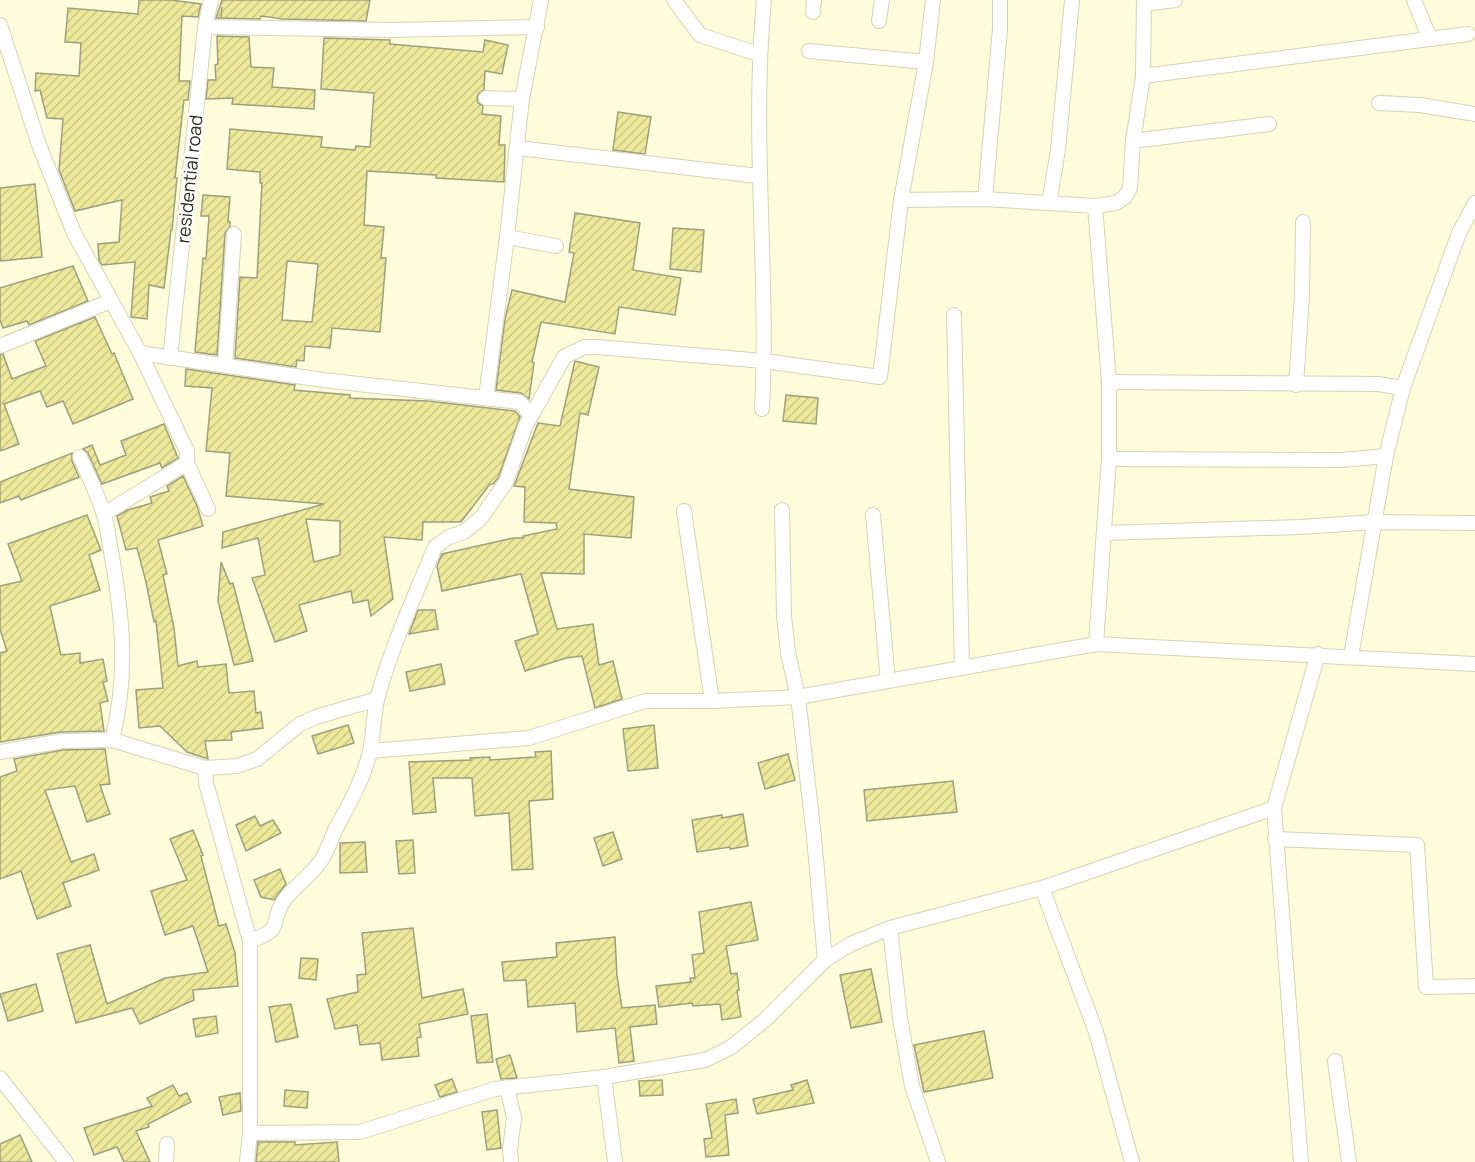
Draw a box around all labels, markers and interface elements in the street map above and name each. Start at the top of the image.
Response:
street label: residential road [170,114,208,244]

